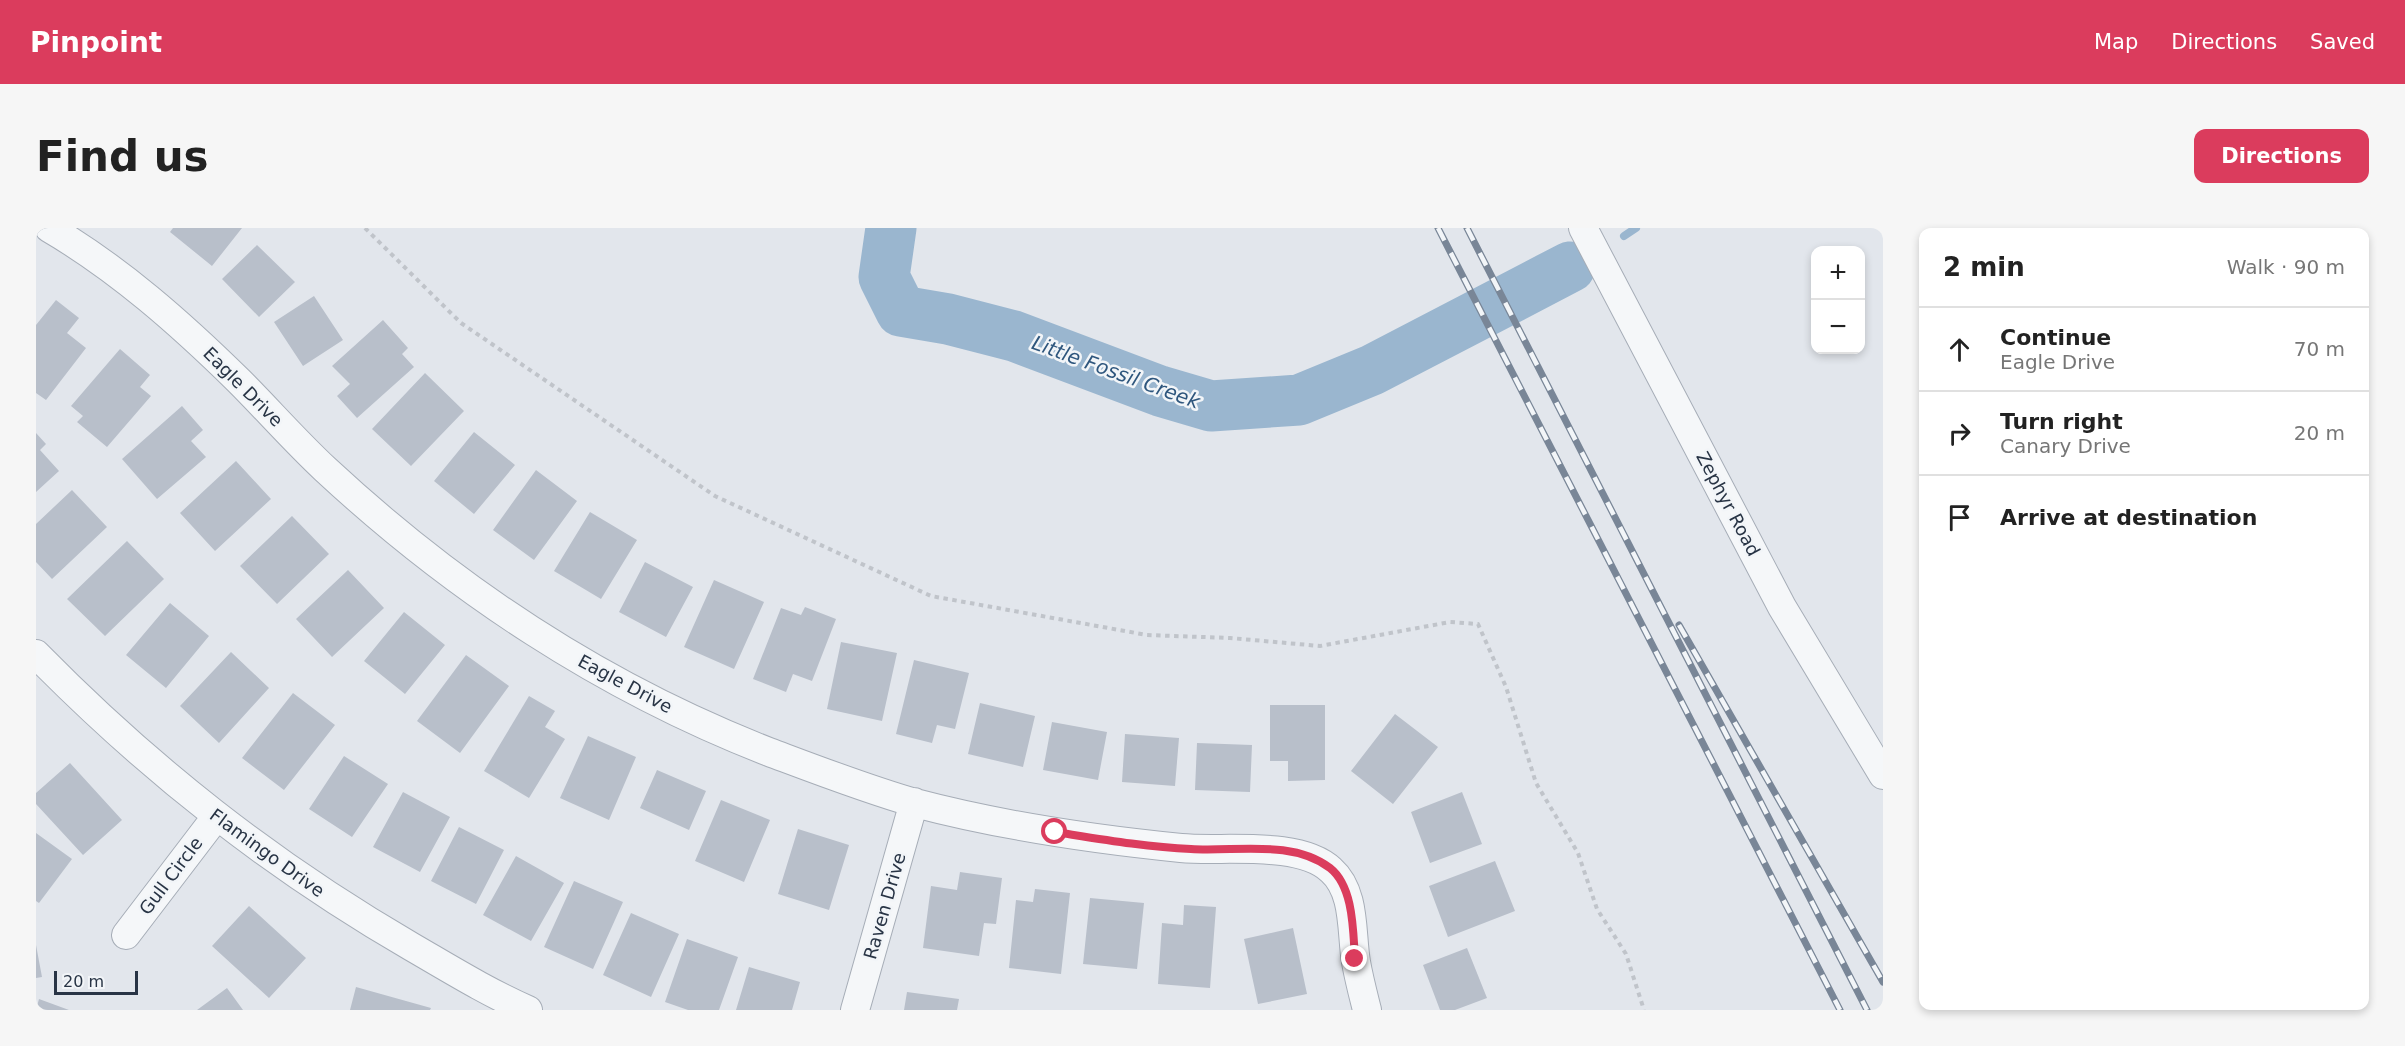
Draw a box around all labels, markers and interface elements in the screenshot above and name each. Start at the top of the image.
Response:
text: Pinpoint [30,26,162,59]
text: Map [2094,30,2138,54]
text: Directions [2171,30,2277,54]
text: Saved [2310,30,2375,54]
button: Directions [2194,129,2369,183]
text: Find us [36,132,209,181]
map controls [1811,246,1865,354]
button: + [1811,246,1865,300]
text: 2 min [1943,252,2025,282]
text: Walk · 90 m [2227,255,2345,279]
button: − [1811,300,1865,354]
text: Continue [2000,325,2111,350]
water label: Little Fossil Creek [1029,330,1205,414]
icon: ahead [1943,333,1976,366]
text: 70 m [2294,337,2345,361]
street label: Eagle Drive [199,343,287,431]
text: Eagle Drive [2000,350,2115,374]
text: Turn right [2000,409,2123,434]
icon: right [1943,417,1976,450]
text: 20 m [2294,421,2345,445]
text: Canary Drive [2000,434,2131,458]
street label: Zephyr Road [1692,448,1765,560]
icon: arrive [1943,501,1976,534]
text: Arrive at destination [2000,505,2257,530]
street label: Eagle Drive [575,650,676,717]
street label: Flamingo Drive [206,804,329,901]
route start [1041,818,1067,844]
street label: Gull Circle [135,833,207,919]
street label: Raven Drive [859,850,910,962]
route end [1341,945,1367,971]
scale bar [54,968,138,996]
text: 20 m [63,972,104,991]

